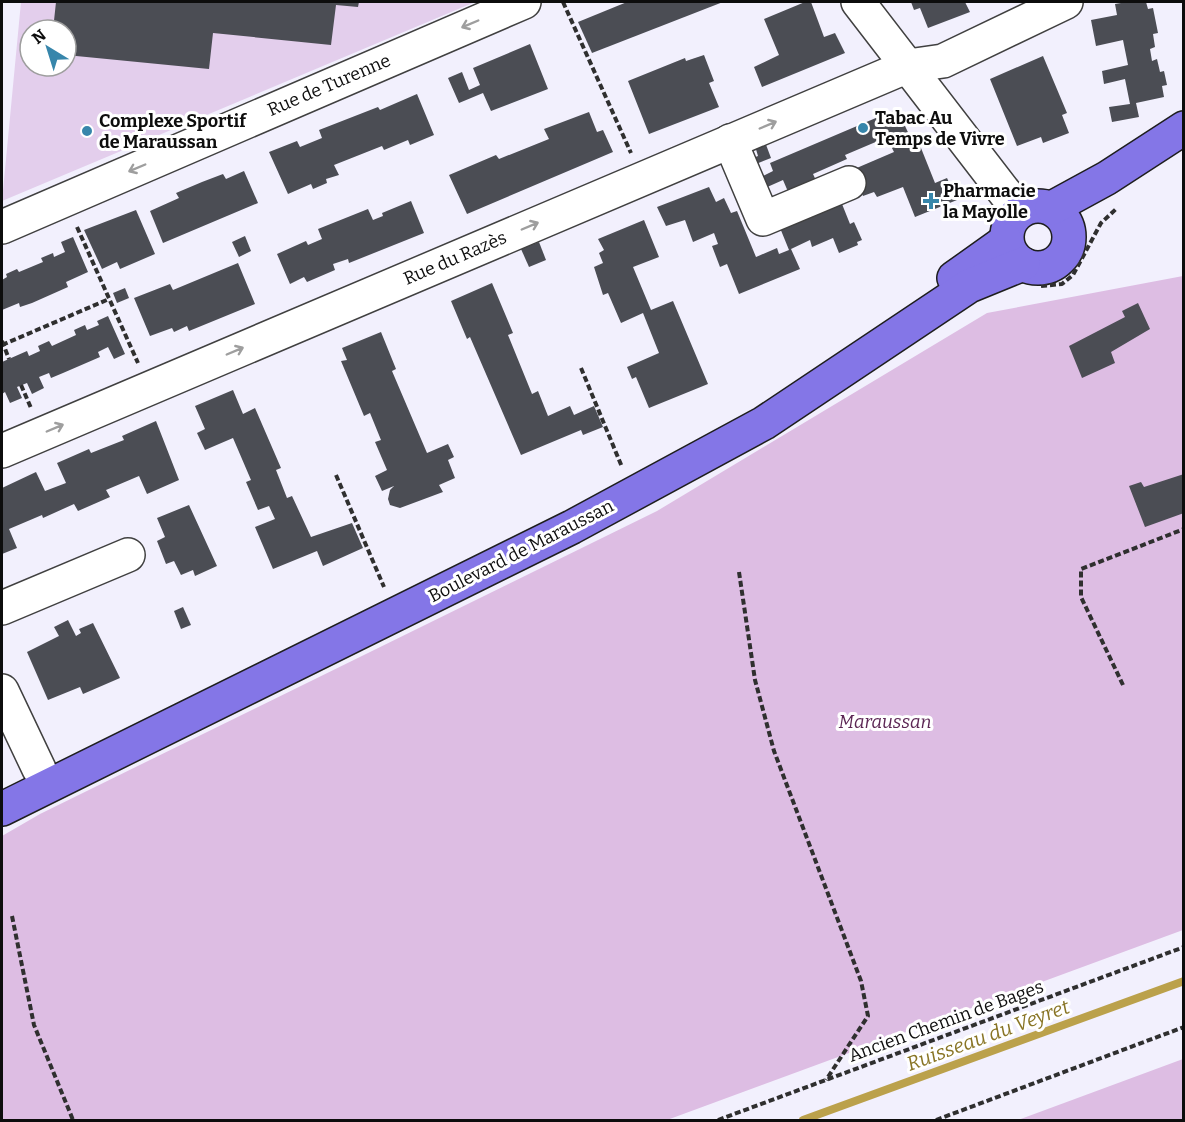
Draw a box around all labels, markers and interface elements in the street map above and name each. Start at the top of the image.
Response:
north arrow [18,18,78,78]
one-way arrow [462,19,480,30]
text: N [28,25,50,48]
street label: Rue de Turenne [264,49,394,121]
place label: Tabac Au Temps de Vivre [875,107,1005,150]
place label: Complexe Sportif de Maraussan [99,110,247,153]
one-way arrow [758,119,776,130]
marker: Tabac Au Temps de Vivre [856,121,870,135]
marker: Complexe Sportif de Maraussan [80,124,94,138]
one-way arrow [129,163,147,175]
place label: Pharmacie la Mayolle [943,180,1036,223]
marker: Pharmacie la Mayolle [924,194,938,208]
one-way arrow [521,220,539,231]
street label: Rue du Razès [400,226,510,290]
one-way arrow [225,345,243,357]
one-way arrow [46,422,64,433]
street label: Boulevard de Maraussan [425,494,618,607]
park label: Maraussan [839,711,931,733]
street label: Ancien Chemin de Bages [845,975,1047,1067]
water label: Ruisseau du Veyret [903,994,1074,1076]

